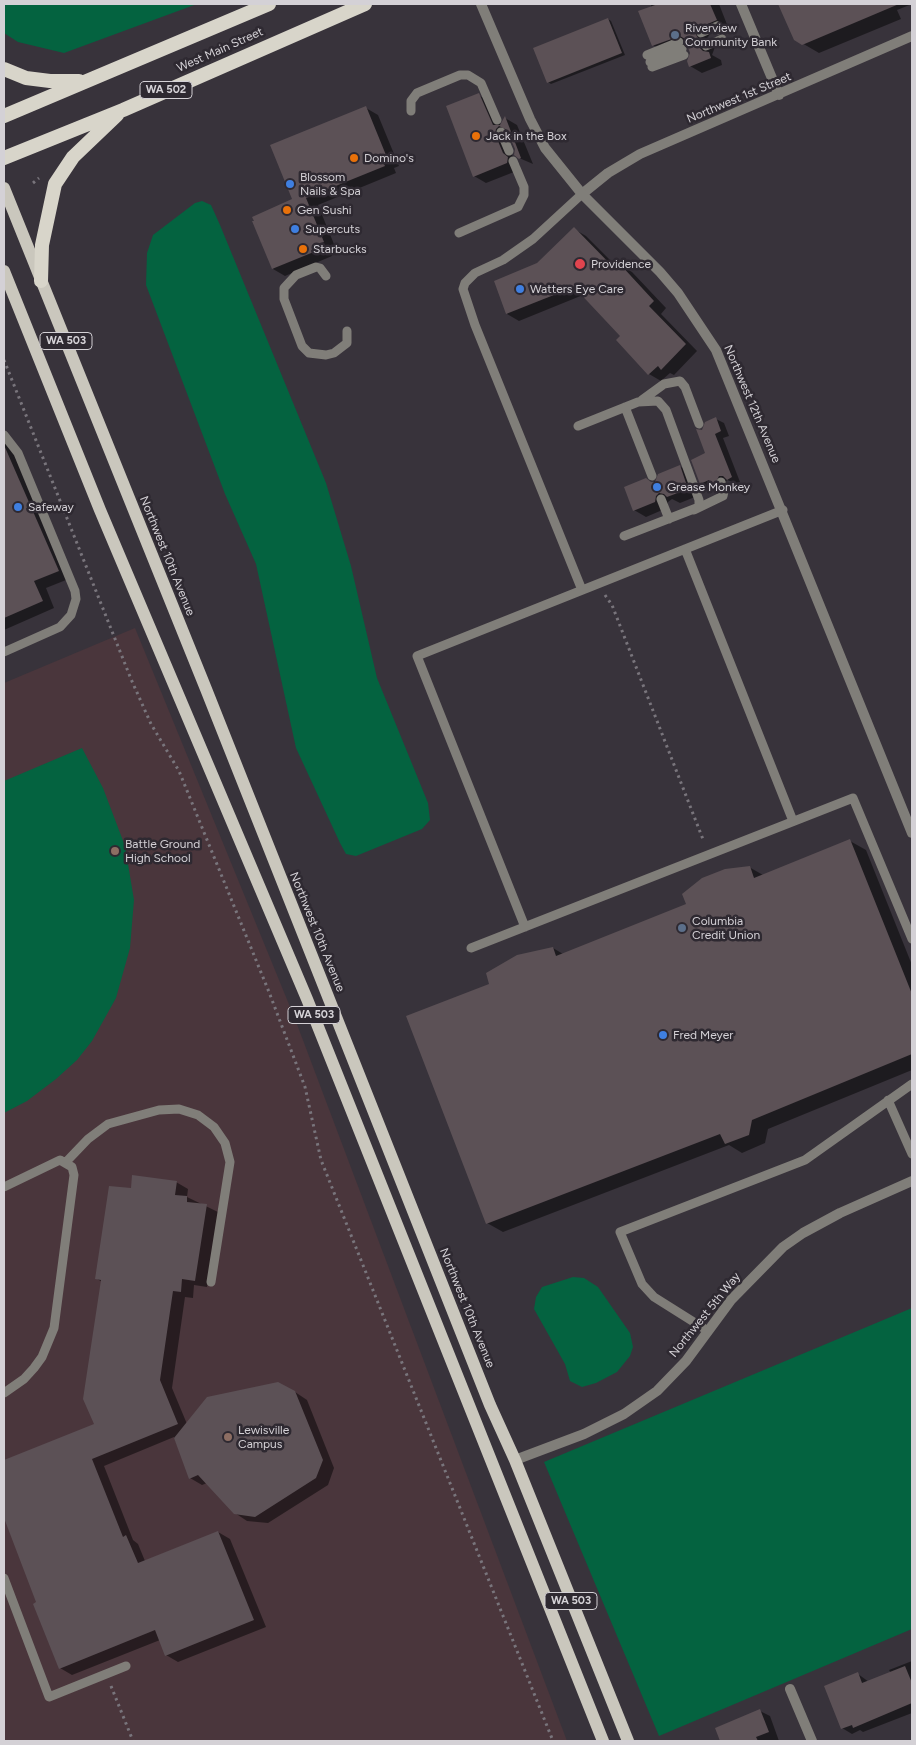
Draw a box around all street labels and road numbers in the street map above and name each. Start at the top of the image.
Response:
street label: West Main Street [175,25,265,75]
street label: Northwest 1st Street [685,69,793,127]
road number: WA 502 [140,82,192,98]
road number: WA 503 [40,332,92,350]
street label: Northwest 12th Avenue [721,343,783,465]
street label: Northwest 10th Avenue [136,494,198,618]
street label: Northwest 10th Avenue [286,870,348,994]
road number: WA 503 [288,1006,340,1024]
street label: Northwest 10th Avenue [436,1246,498,1370]
street label: Northwest 5th Way [666,1270,744,1360]
road number: WA 503 [545,1592,597,1610]

